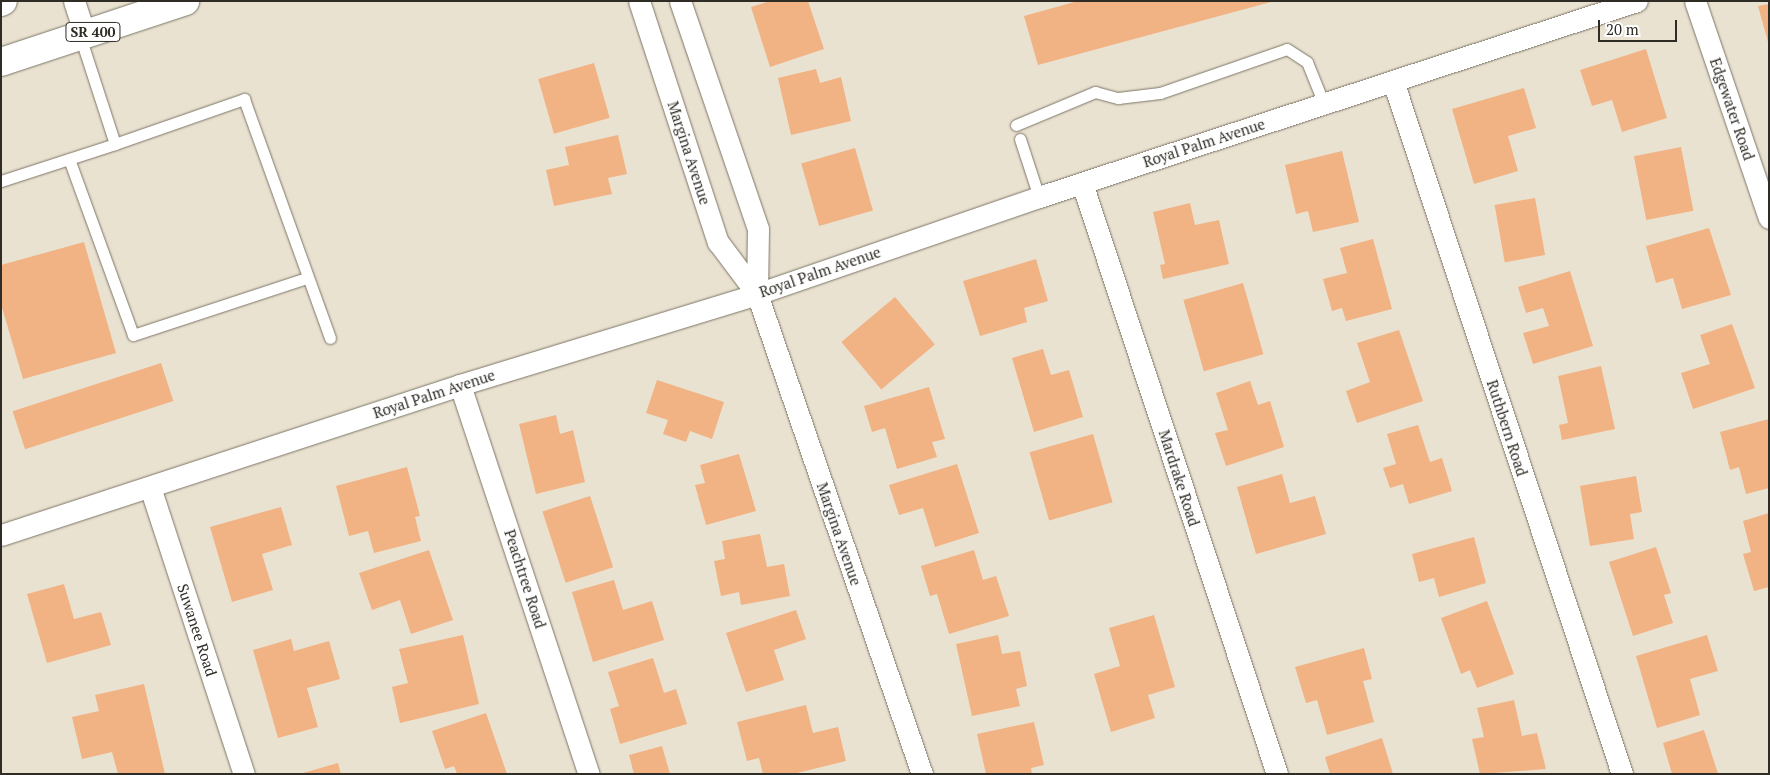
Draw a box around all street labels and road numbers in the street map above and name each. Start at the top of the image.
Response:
road number: SR 400 [64,21,122,44]
street label: Edgewater Road [1706,56,1758,162]
street label: Margina Avenue [664,99,714,207]
street label: Royal Palm Avenue [1141,115,1267,171]
street label: Royal Palm Avenue [757,243,883,301]
street label: Royal Palm Avenue [371,366,497,422]
street label: Ruthbern Road [1483,378,1531,478]
street label: Mardrake Road [1155,428,1203,528]
street label: Margina Avenue [813,480,865,588]
street label: Peachtree Road [501,527,549,631]
street label: Suwanee Road [174,581,220,679]

